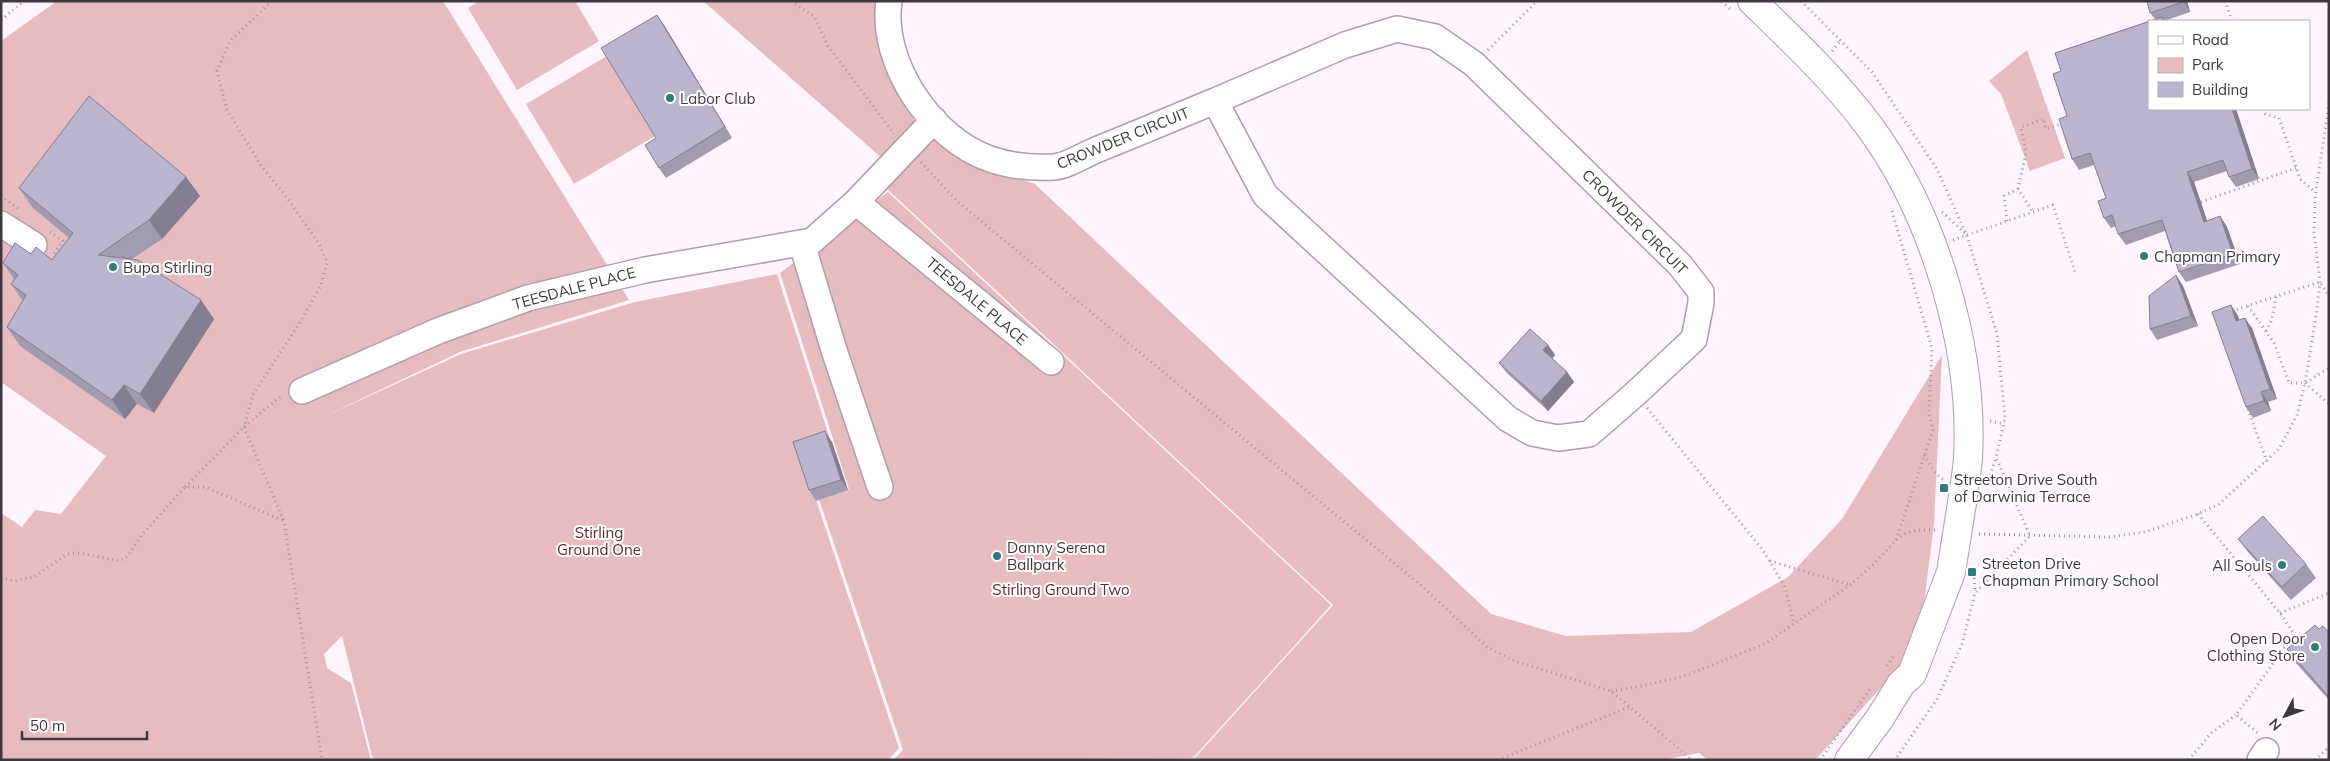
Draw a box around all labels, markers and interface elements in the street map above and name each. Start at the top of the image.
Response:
legend [2148,20,2310,110]
text: Road [2192,30,2229,49]
text: Park [2192,55,2224,74]
text: Building [2192,80,2248,99]
place label: Labor Club [680,89,756,108]
marker: Labor Club [664,92,676,104]
street label: CROWDER CIRCUIT [1054,103,1192,173]
street label: CROWDER CIRCUIT [1578,165,1692,279]
place label: Chapman Primary [2154,247,2281,266]
marker: Chapman Primary [2138,250,2150,262]
street label: TEESDALE PLACE [922,253,1032,349]
place label: Bupa Stirling [123,258,212,277]
marker: Bupa Stirling [107,261,119,273]
street label: TEESDALE PLACE [510,262,638,314]
place label: Streeton Drive South of Darwinia Terrace [1954,470,2097,506]
marker: Streeton Drive South of Darwinia Terrace [1938,482,1950,494]
park label: Stirling Ground One [557,523,641,559]
place label: Danny Serena Ballpark [1007,538,1105,574]
marker: Danny Serena Ballpark [991,550,1003,562]
place label: Streeton Drive Chapman Primary School [1982,554,2159,590]
place label: All Souls [2212,556,2272,575]
marker: All Souls [2276,559,2288,571]
marker: Streeton Drive Chapman Primary School [1966,566,1978,578]
park label: Stirling Ground Two [992,580,1130,599]
place label: Open Door Clothing Store [2207,629,2306,665]
marker: Open Door Clothing Store [2309,641,2321,653]
north arrow [2260,691,2310,741]
scale bar [22,708,148,740]
text: N [2265,715,2285,734]
text: 50 m [30,716,65,735]

